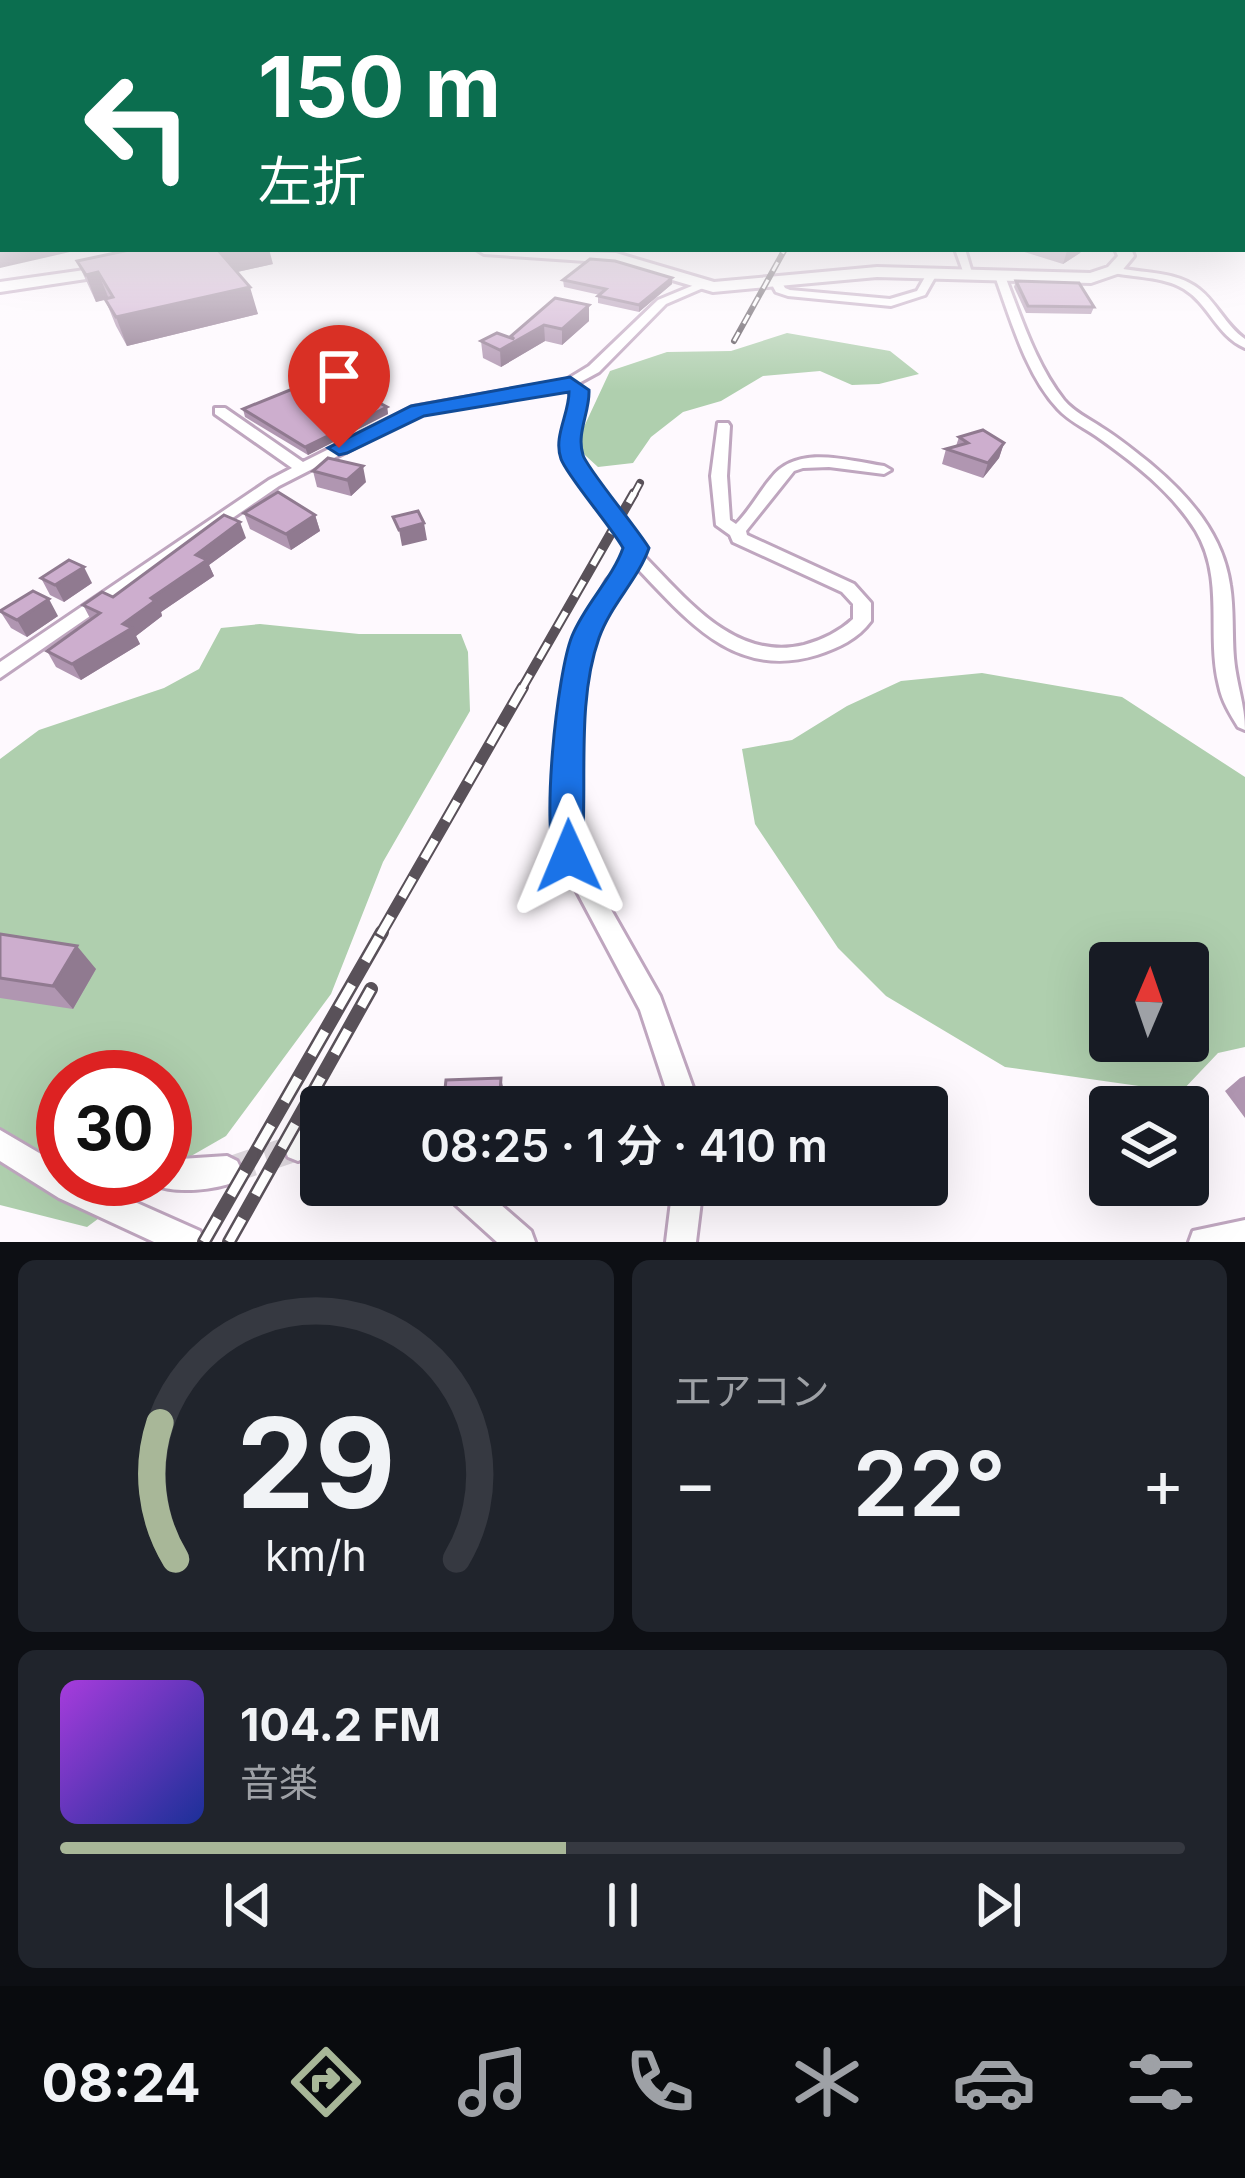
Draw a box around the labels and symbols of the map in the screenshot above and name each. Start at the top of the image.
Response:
pin [288,325,390,448]
position arrow [506,793,632,919]
north arrow [1089,942,1209,1062]
speed limit sign: 30 [36,1050,192,1206]

